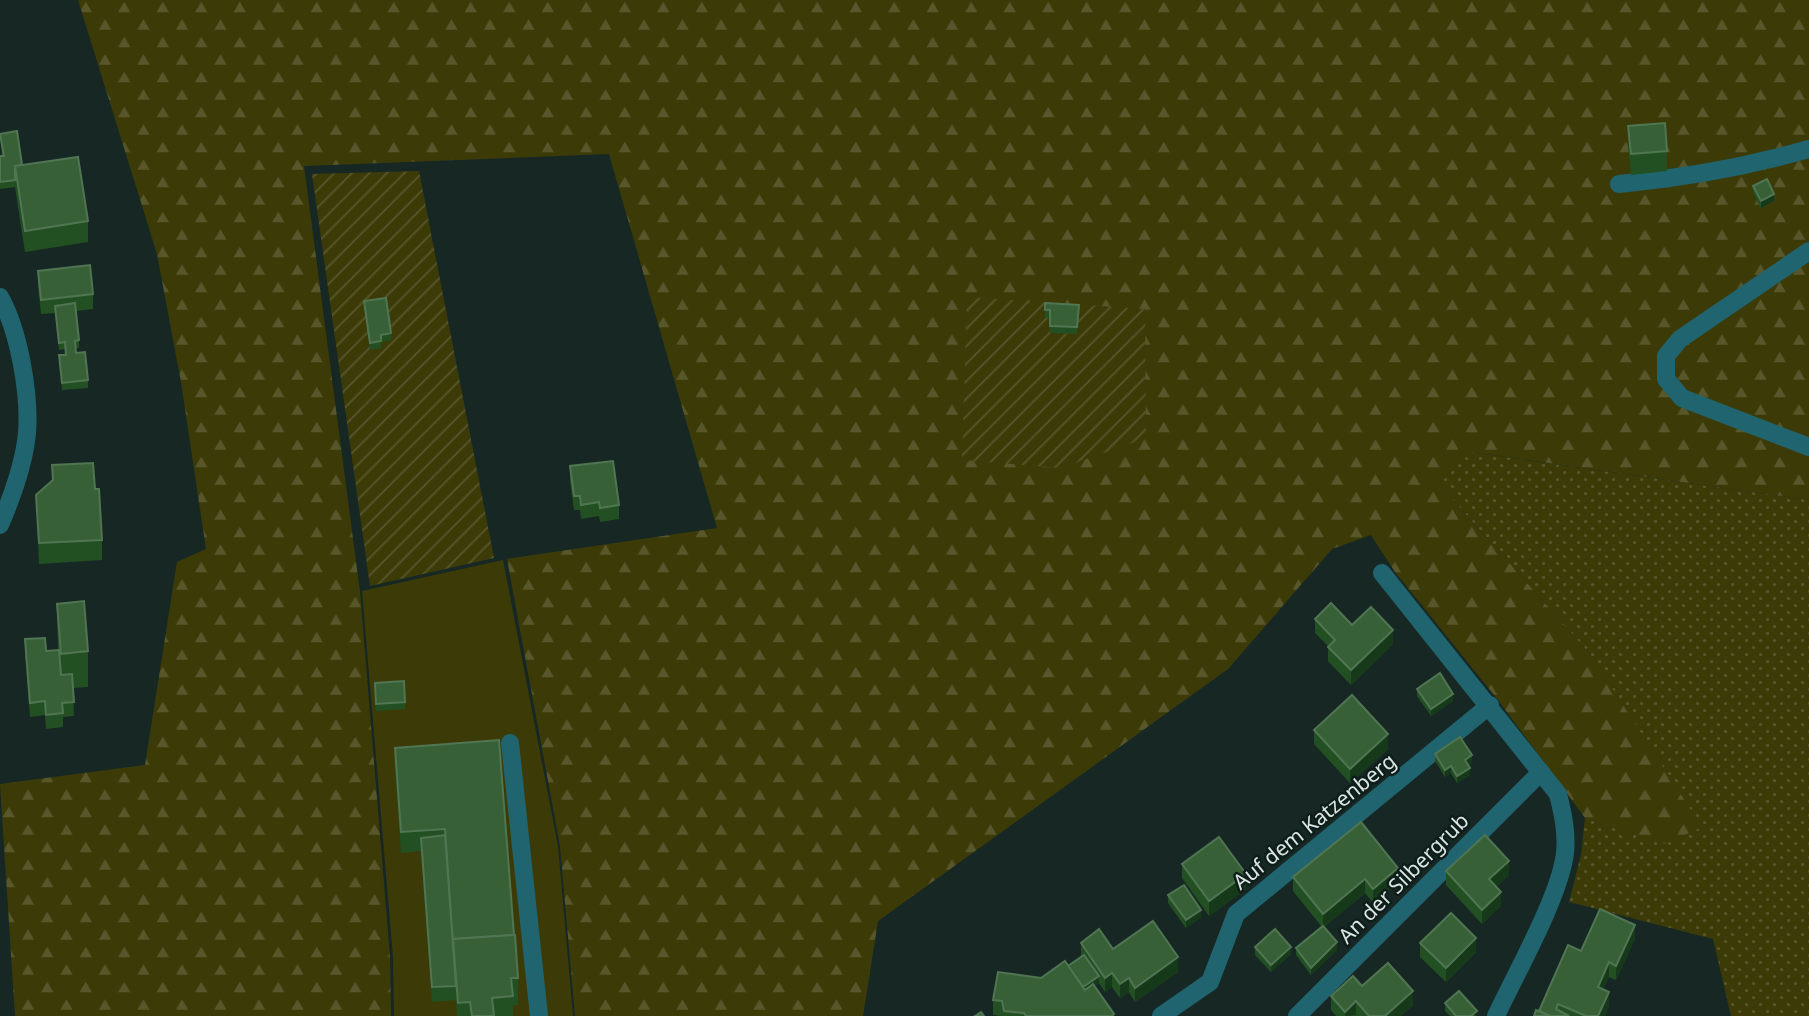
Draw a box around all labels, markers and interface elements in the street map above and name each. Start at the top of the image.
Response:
street label: Auf dem Katzenberg [1227,747,1401,895]
street label: An der Silbergrub [1332,807,1474,949]

